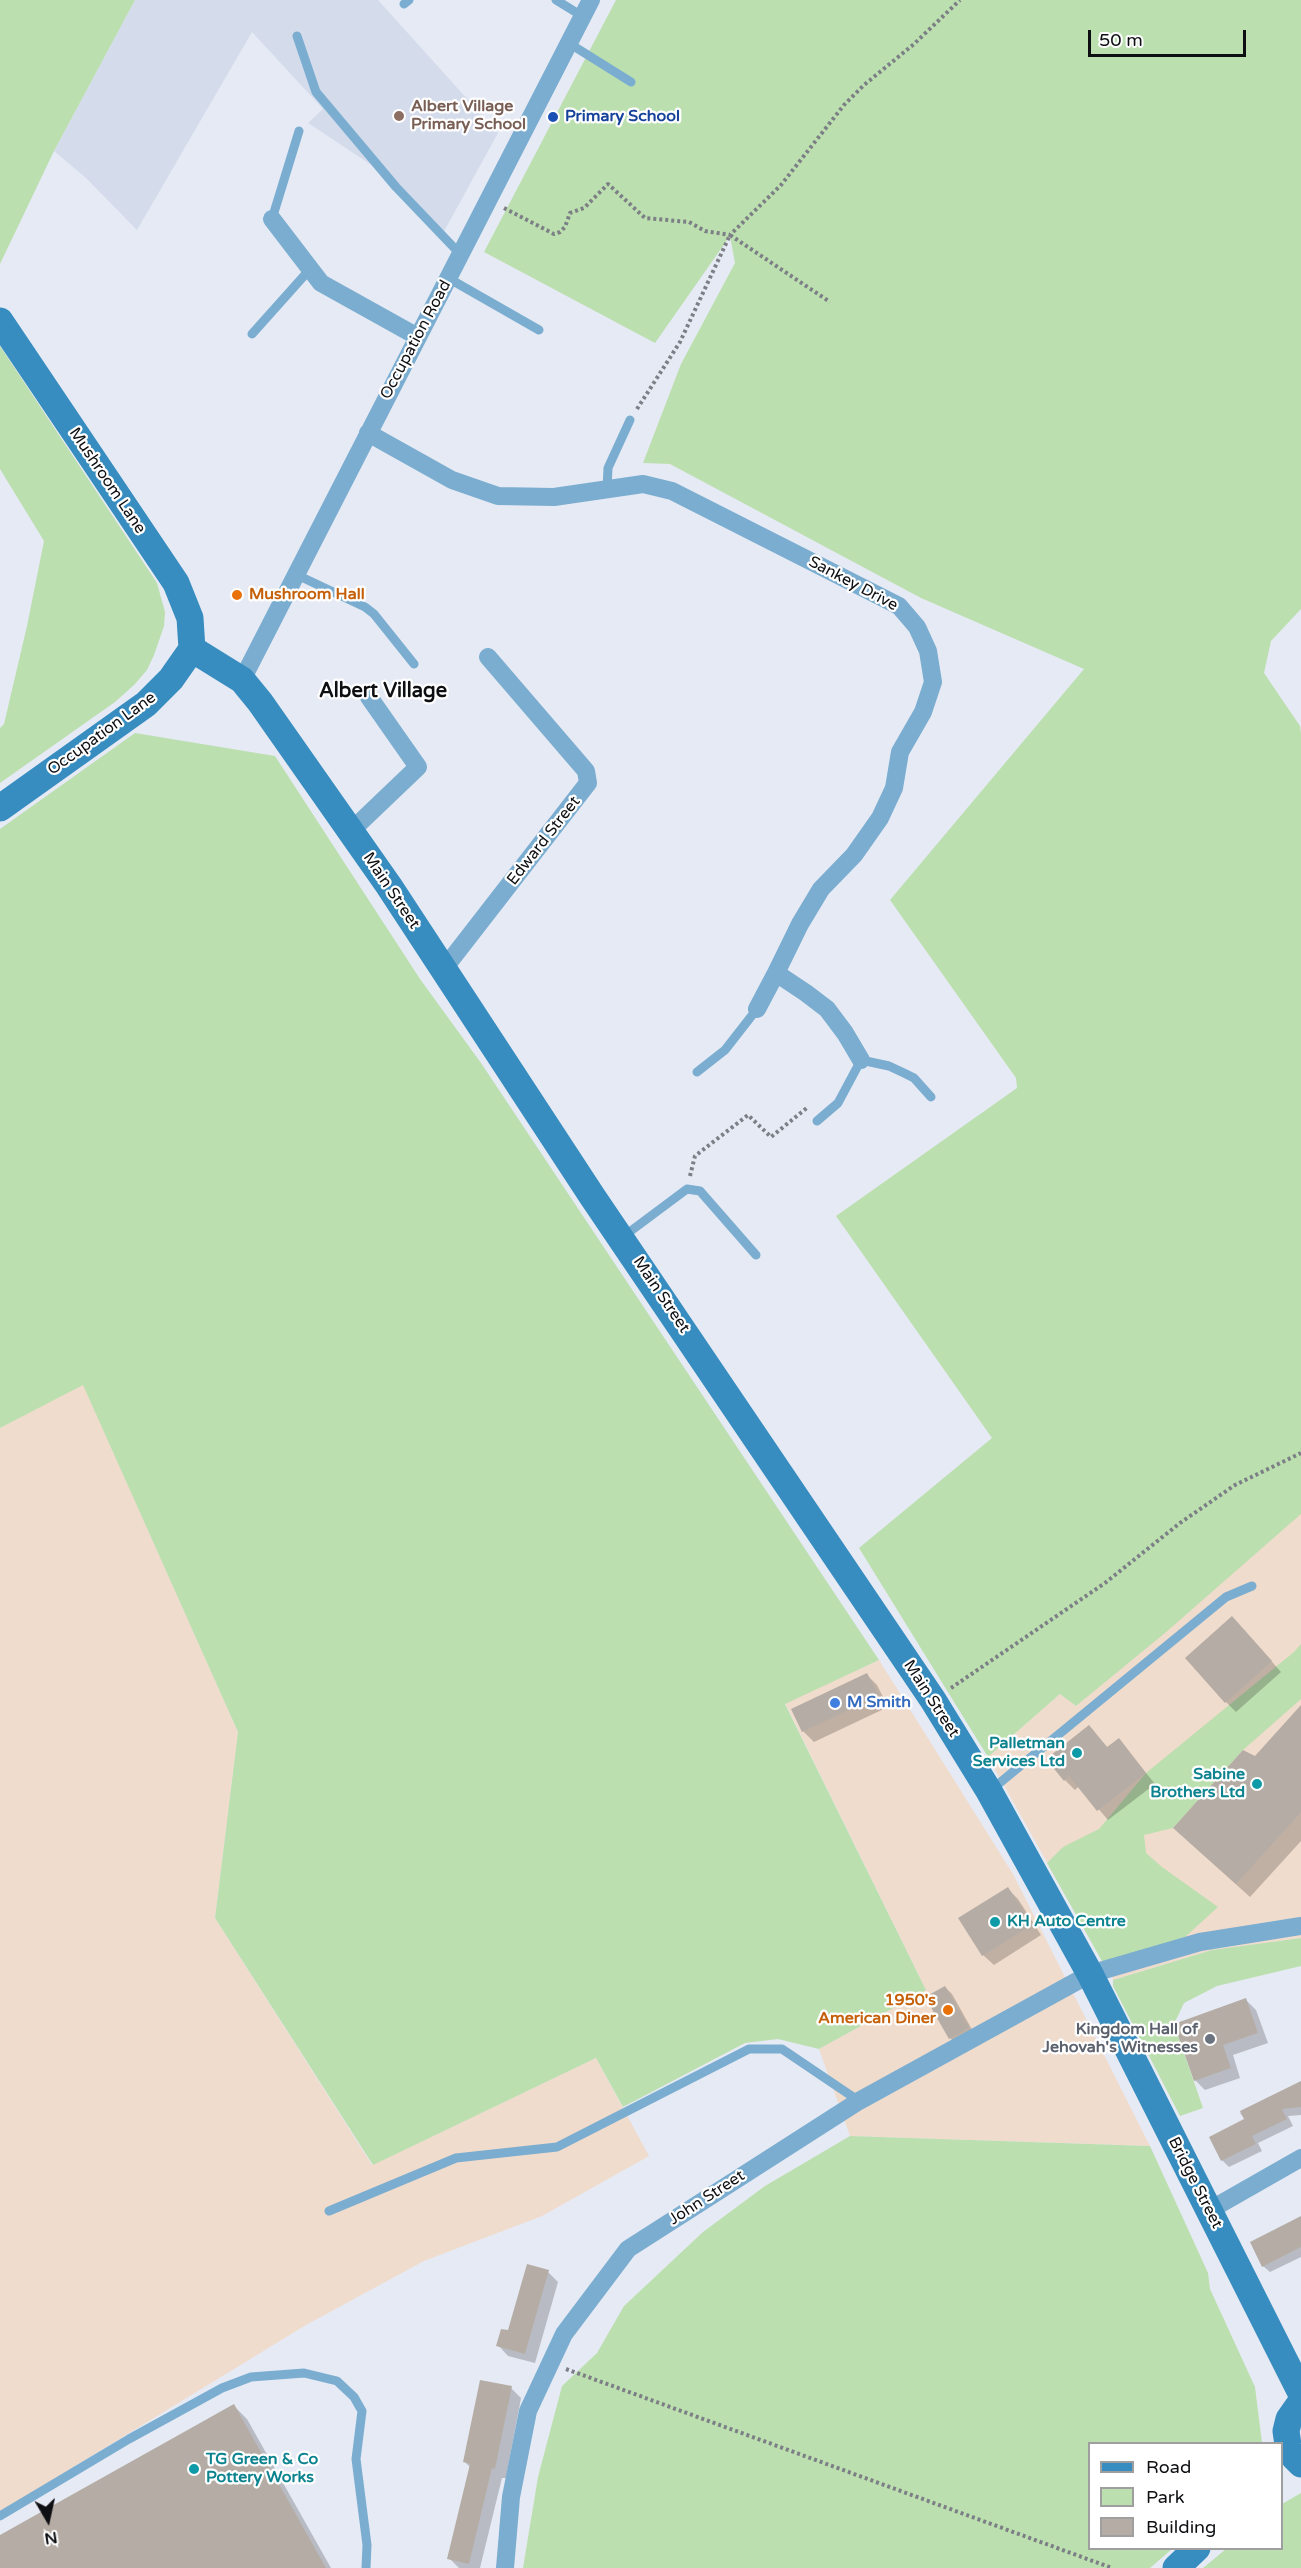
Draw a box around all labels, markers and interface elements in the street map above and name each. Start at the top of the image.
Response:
scale bar [1091,18,1248,56]
text: 50 m [1099,29,1143,51]
place label: Albert Village Primary School [411,97,526,135]
place label: Primary School [565,107,680,127]
marker: Albert Village Primary School [392,109,406,123]
marker: Primary School [546,110,560,124]
street label: Occupation Road [376,277,456,403]
street label: Mushroom Lane [64,424,150,538]
street label: Sankey Drive [805,552,901,616]
place label: Mushroom Hall [249,585,365,605]
marker: Mushroom Hall [230,588,244,602]
district label: Albert Village [319,680,447,704]
street label: Occupation Lane [44,688,160,780]
street label: Edward Street [503,793,585,889]
street label: Main Street [358,849,424,933]
street label: Main Street [628,1253,694,1337]
street label: Main Street [899,1657,963,1741]
place label: M Smith [847,1693,911,1713]
marker: M Smith [828,1696,842,1710]
place label: Palletman Services Ltd [973,1734,1065,1772]
marker: Palletman Services Ltd [1070,1746,1084,1760]
place label: Sabine Brothers Ltd [1150,1765,1245,1803]
marker: Sabine Brothers Ltd [1250,1777,1264,1791]
place label: KH Auto Centre [1007,1912,1126,1932]
marker: KH Auto Centre [988,1915,1002,1929]
place label: 1950's American Diner [818,1991,936,2029]
marker: 1950's American Diner [941,2003,955,2017]
place label: Kingdom Hall of Jehovah's Witnesses [1043,2020,1198,2058]
marker: Kingdom Hall of Jehovah's Witnesses [1203,2032,1217,2046]
street label: Bridge Street [1164,2134,1226,2232]
street label: John Street [665,2166,749,2230]
legend [1088,2442,1283,2550]
place label: TG Green & Co Pottery Works [206,2450,318,2488]
text: Road [1146,2456,1191,2478]
marker: TG Green & Co Pottery Works [187,2462,201,2476]
text: Park [1146,2486,1184,2508]
north arrow [18,2490,78,2550]
text: Building [1146,2516,1216,2538]
text: N [43,2527,59,2549]

